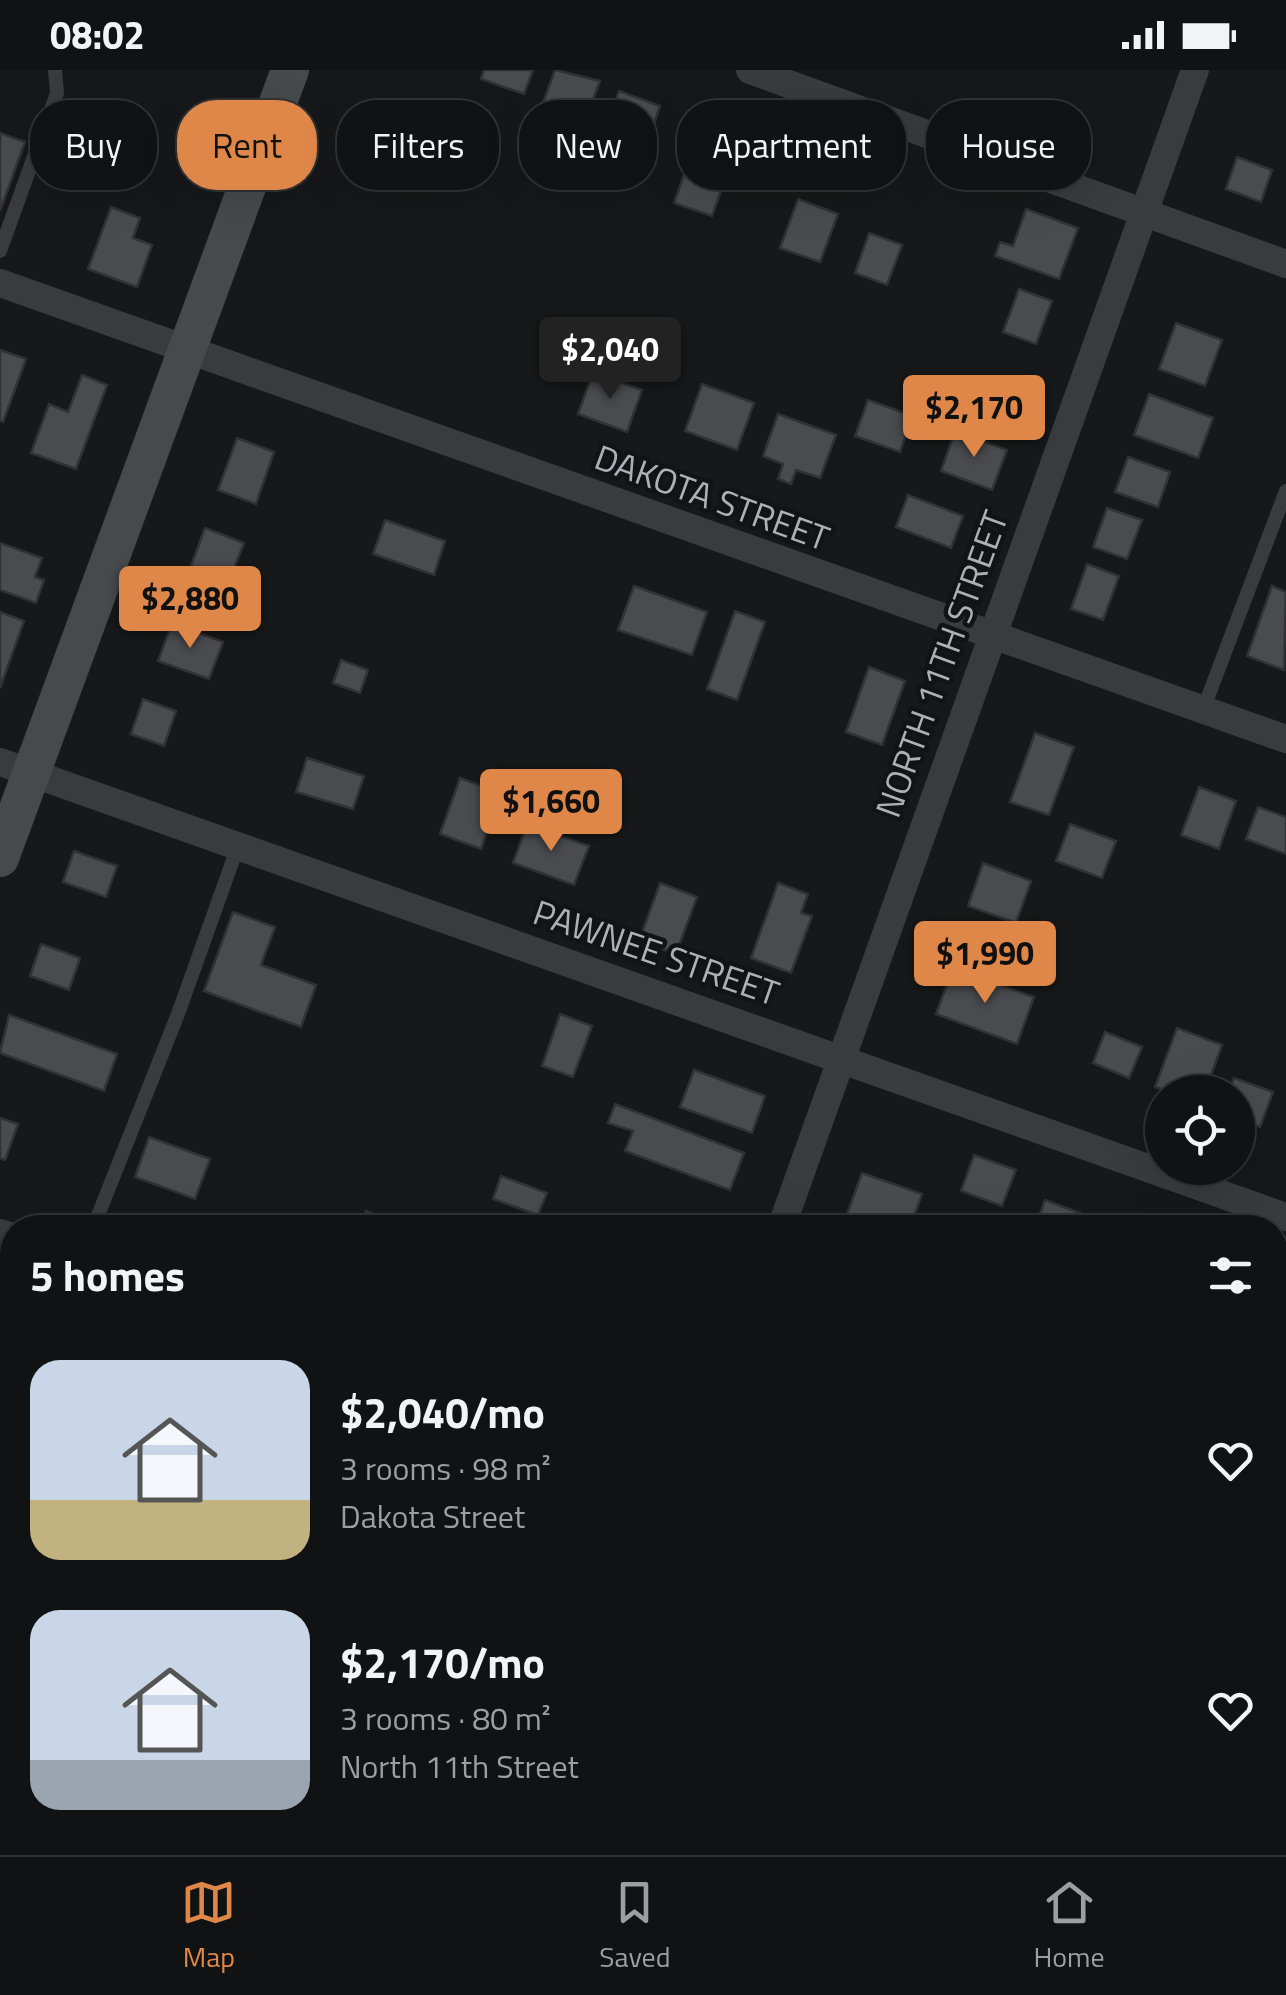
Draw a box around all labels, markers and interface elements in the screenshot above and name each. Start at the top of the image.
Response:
text: 08:02 [50,6,145,64]
chip: Buy [30,100,157,190]
chip: Rent [177,100,317,190]
chip: Filters [337,100,499,190]
chip: New [519,100,657,190]
chip: Apartment [677,100,906,190]
chip: House [926,100,1091,190]
pin: $2,040 [529,317,691,402]
text: $2,040 [561,325,659,373]
pin: $2,170 [893,375,1055,460]
text: $2,170 [925,383,1023,431]
street label: DAKOTA STREET [587,430,837,565]
street label: NORTH 11TH STREET [861,503,1022,825]
pin: $2,880 [109,566,271,651]
text: $2,880 [141,574,239,622]
pin: $1,660 [470,769,632,854]
text: $1,660 [502,777,600,825]
street label: PAWNEE STREET [526,885,787,1019]
pin: $1,990 [904,921,1066,1006]
text: $1,990 [936,929,1034,977]
map controls [1145,1075,1255,1185]
button: locate [1145,1075,1255,1185]
text: 5 homes [30,1243,185,1307]
icon: filters [1203,1248,1258,1303]
text: $2,040/mo [340,1380,545,1444]
icon: home [110,1400,230,1520]
icon: heart [1203,1433,1258,1488]
text: 3 rooms · 98 m² [340,1444,551,1492]
text: Dakota Street [340,1492,525,1540]
text: $2,170/mo [340,1630,545,1694]
icon: home [110,1650,230,1770]
icon: heart [1203,1683,1258,1738]
text: 3 rooms · 80 m² [340,1694,551,1742]
text: North 11th Street [340,1742,579,1790]
tab: Map [181,1875,236,1978]
tab: Saved [599,1875,671,1978]
tab: Home [1033,1875,1105,1978]

